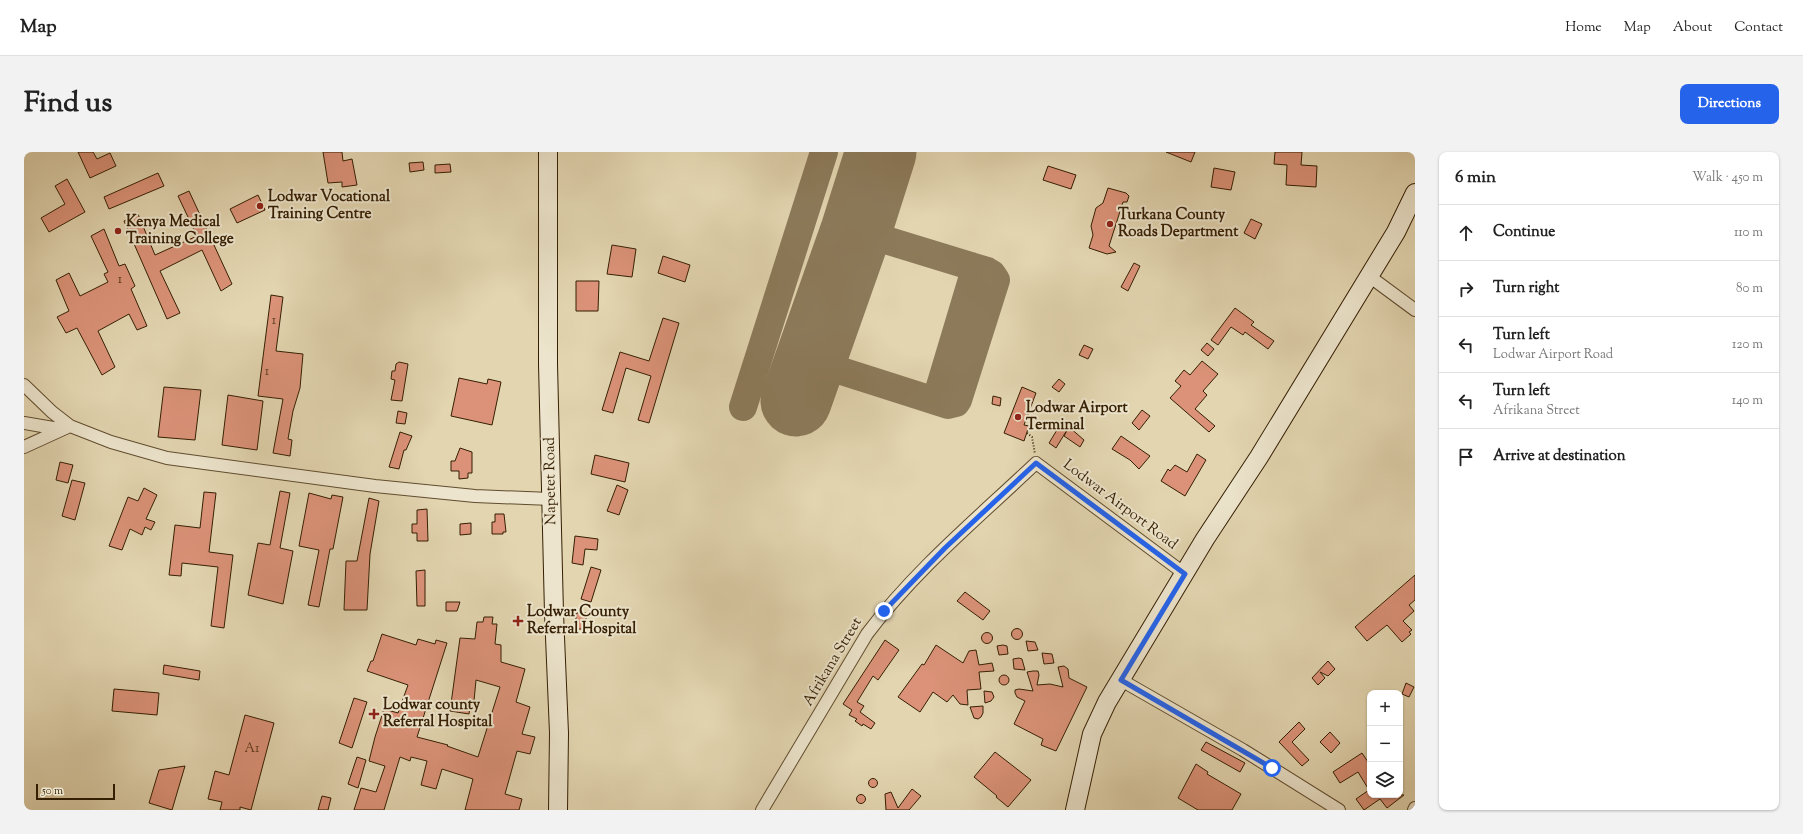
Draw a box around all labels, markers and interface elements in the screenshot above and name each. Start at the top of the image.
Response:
text: Map [20,14,57,41]
text: Home [1565,18,1602,38]
text: Map [1624,18,1651,38]
text: About [1673,18,1712,38]
text: Contact [1734,18,1783,38]
text: Find us [24,84,112,124]
button: Directions [1680,84,1779,124]
text: 6 min [1455,166,1496,190]
text: Walk · 450 m [1692,169,1763,187]
place label: Lodwar Vocational Training Centre [268,187,391,225]
marker: Lodwar Vocational Training Centre [255,201,265,211]
place label: Turkana County Roads Department [1118,205,1239,243]
place label: Kenya Medical Training College [126,212,234,250]
marker: Turkana County Roads Department [1105,219,1115,229]
icon: ahead [1455,222,1477,244]
text: Continue [1493,222,1555,243]
text: 110 m [1734,224,1763,242]
marker: Kenya Medical Training College [113,226,123,236]
house number: 1 [118,271,123,289]
icon: right [1455,278,1477,300]
text: Turn right [1493,278,1559,299]
text: 80 m [1736,280,1763,298]
house number: 1 [272,312,277,330]
text: Turn left [1493,325,1550,346]
icon: left [1455,334,1477,356]
text: 120 m [1732,336,1763,354]
text: Lodwar Airport Road [1493,346,1613,364]
house number: 1 [265,363,270,381]
text: Turn left [1493,381,1550,402]
icon: left [1455,390,1477,412]
text: 140 m [1732,392,1763,410]
place label: Lodwar Airport Terminal [1026,398,1128,436]
text: Afrikana Street [1493,402,1580,420]
marker: Lodwar Airport Terminal [1013,412,1023,422]
street label: Napetet Road [540,436,562,525]
icon: arrive [1455,446,1477,468]
text: Arrive at destination [1493,446,1626,467]
street label: Lodwar Airport Road [1058,455,1182,555]
place label: Lodwar County Referral Hospital [527,602,637,640]
route end [875,602,893,620]
street label: Afrikana Street [798,614,868,710]
marker: Lodwar County Referral Hospital [512,615,524,627]
map controls [1367,690,1403,798]
button: + [1367,690,1403,726]
place label: Lodwar county Referral Hospital [383,695,493,733]
marker: Lodwar county Referral Hospital [368,708,380,720]
button: − [1367,726,1403,762]
house number: A1 [245,740,260,758]
route start [1263,759,1281,777]
button: layers [1367,762,1403,798]
scale bar [36,782,115,801]
text: 50 m [42,783,63,799]

